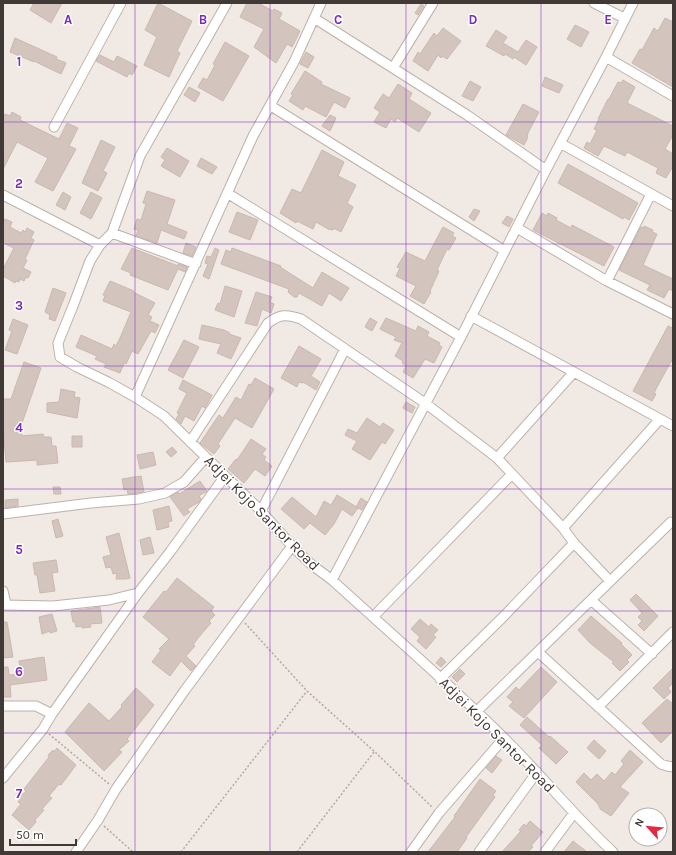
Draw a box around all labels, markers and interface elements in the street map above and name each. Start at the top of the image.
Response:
text: A [64,12,72,27]
text: B [199,12,207,27]
text: C [334,12,342,27]
text: D [469,12,478,27]
text: E [604,12,612,27]
text: 1 [17,54,21,69]
text: 2 [15,176,23,191]
text: 3 [15,298,23,313]
text: 4 [15,420,23,435]
street label: Adjei Kojo Santor Road [201,452,323,574]
text: 5 [15,542,23,557]
text: 6 [15,664,23,679]
street label: Adjei Kojo Santor Road [436,674,558,796]
text: 7 [16,786,23,801]
north arrow [628,807,668,847]
text: N [632,816,647,829]
scale bar [10,821,76,847]
text: 50 m [16,828,44,842]

